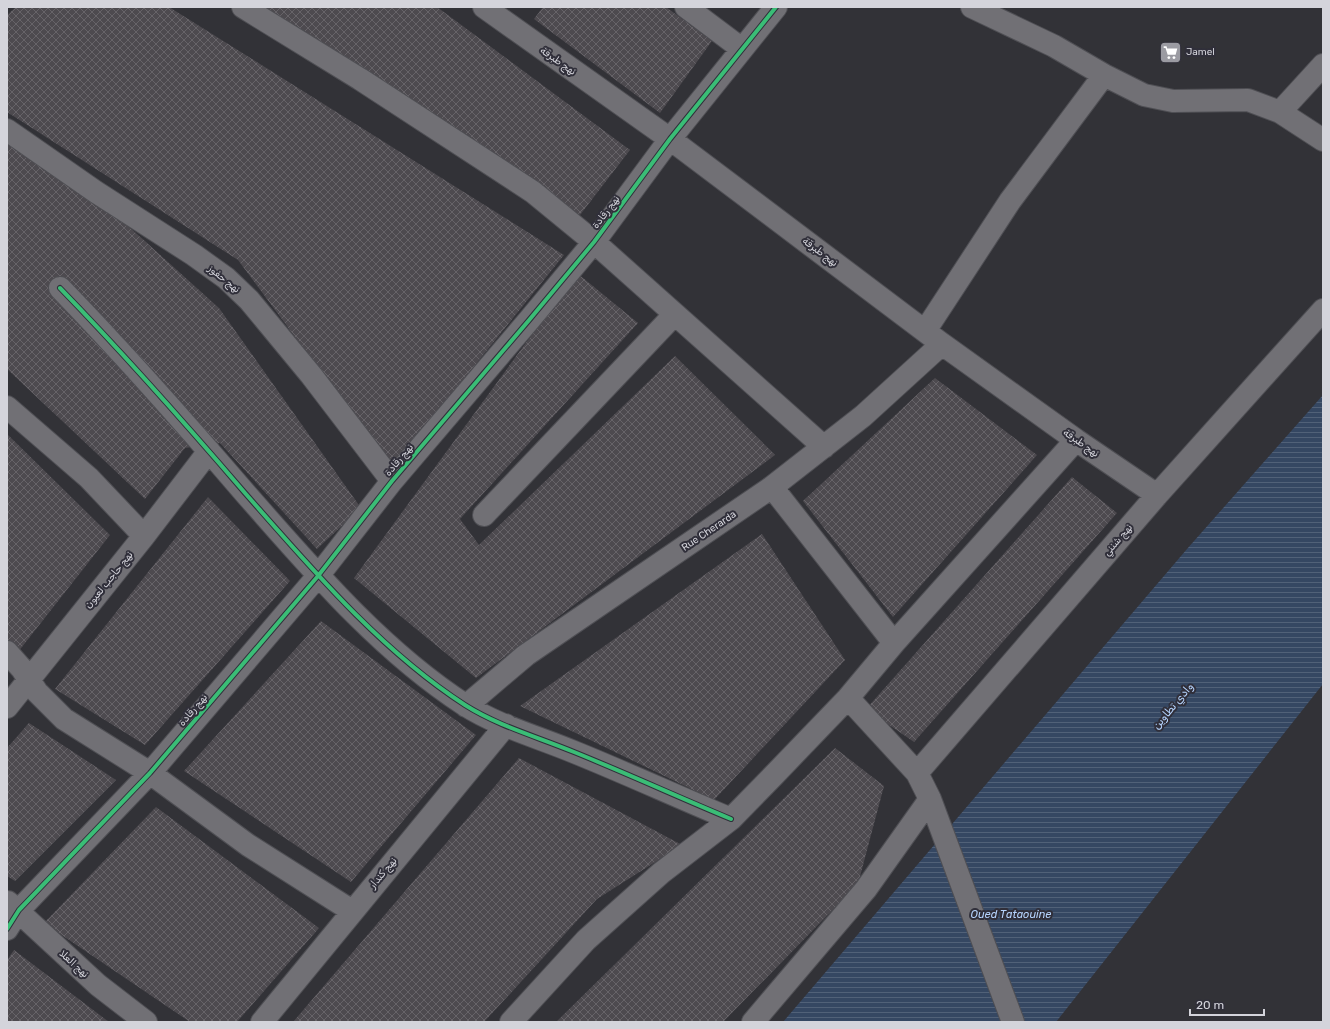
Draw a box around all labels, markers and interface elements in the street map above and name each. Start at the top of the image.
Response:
supermarket icon: Jamel [1157,39,1183,65]
street label: نهج طبرقة [537,44,578,79]
place label: Jamel [1186,46,1215,58]
street label: نهج رقادة [590,193,623,232]
street label: نهج طبرقة [799,235,840,270]
street label: نهج حفوز [204,262,242,296]
street label: نهج طبرقة [1060,426,1101,461]
street label: نهج رقادة [382,441,417,479]
street label: Rue Cherarda [679,508,739,554]
street label: نهج شنني [1101,522,1137,560]
street label: نهج حاجب لعيون [82,549,136,612]
water label: وادي تطاوين [1150,680,1197,732]
street label: نهج رقادة [176,691,211,729]
street label: نهج كندار [366,855,400,892]
water label: Oued Tataouine [971,908,1052,921]
street label: نهج العلا [56,948,91,981]
scale bar [1190,991,1264,1017]
text: 20 m [1196,998,1224,1012]

